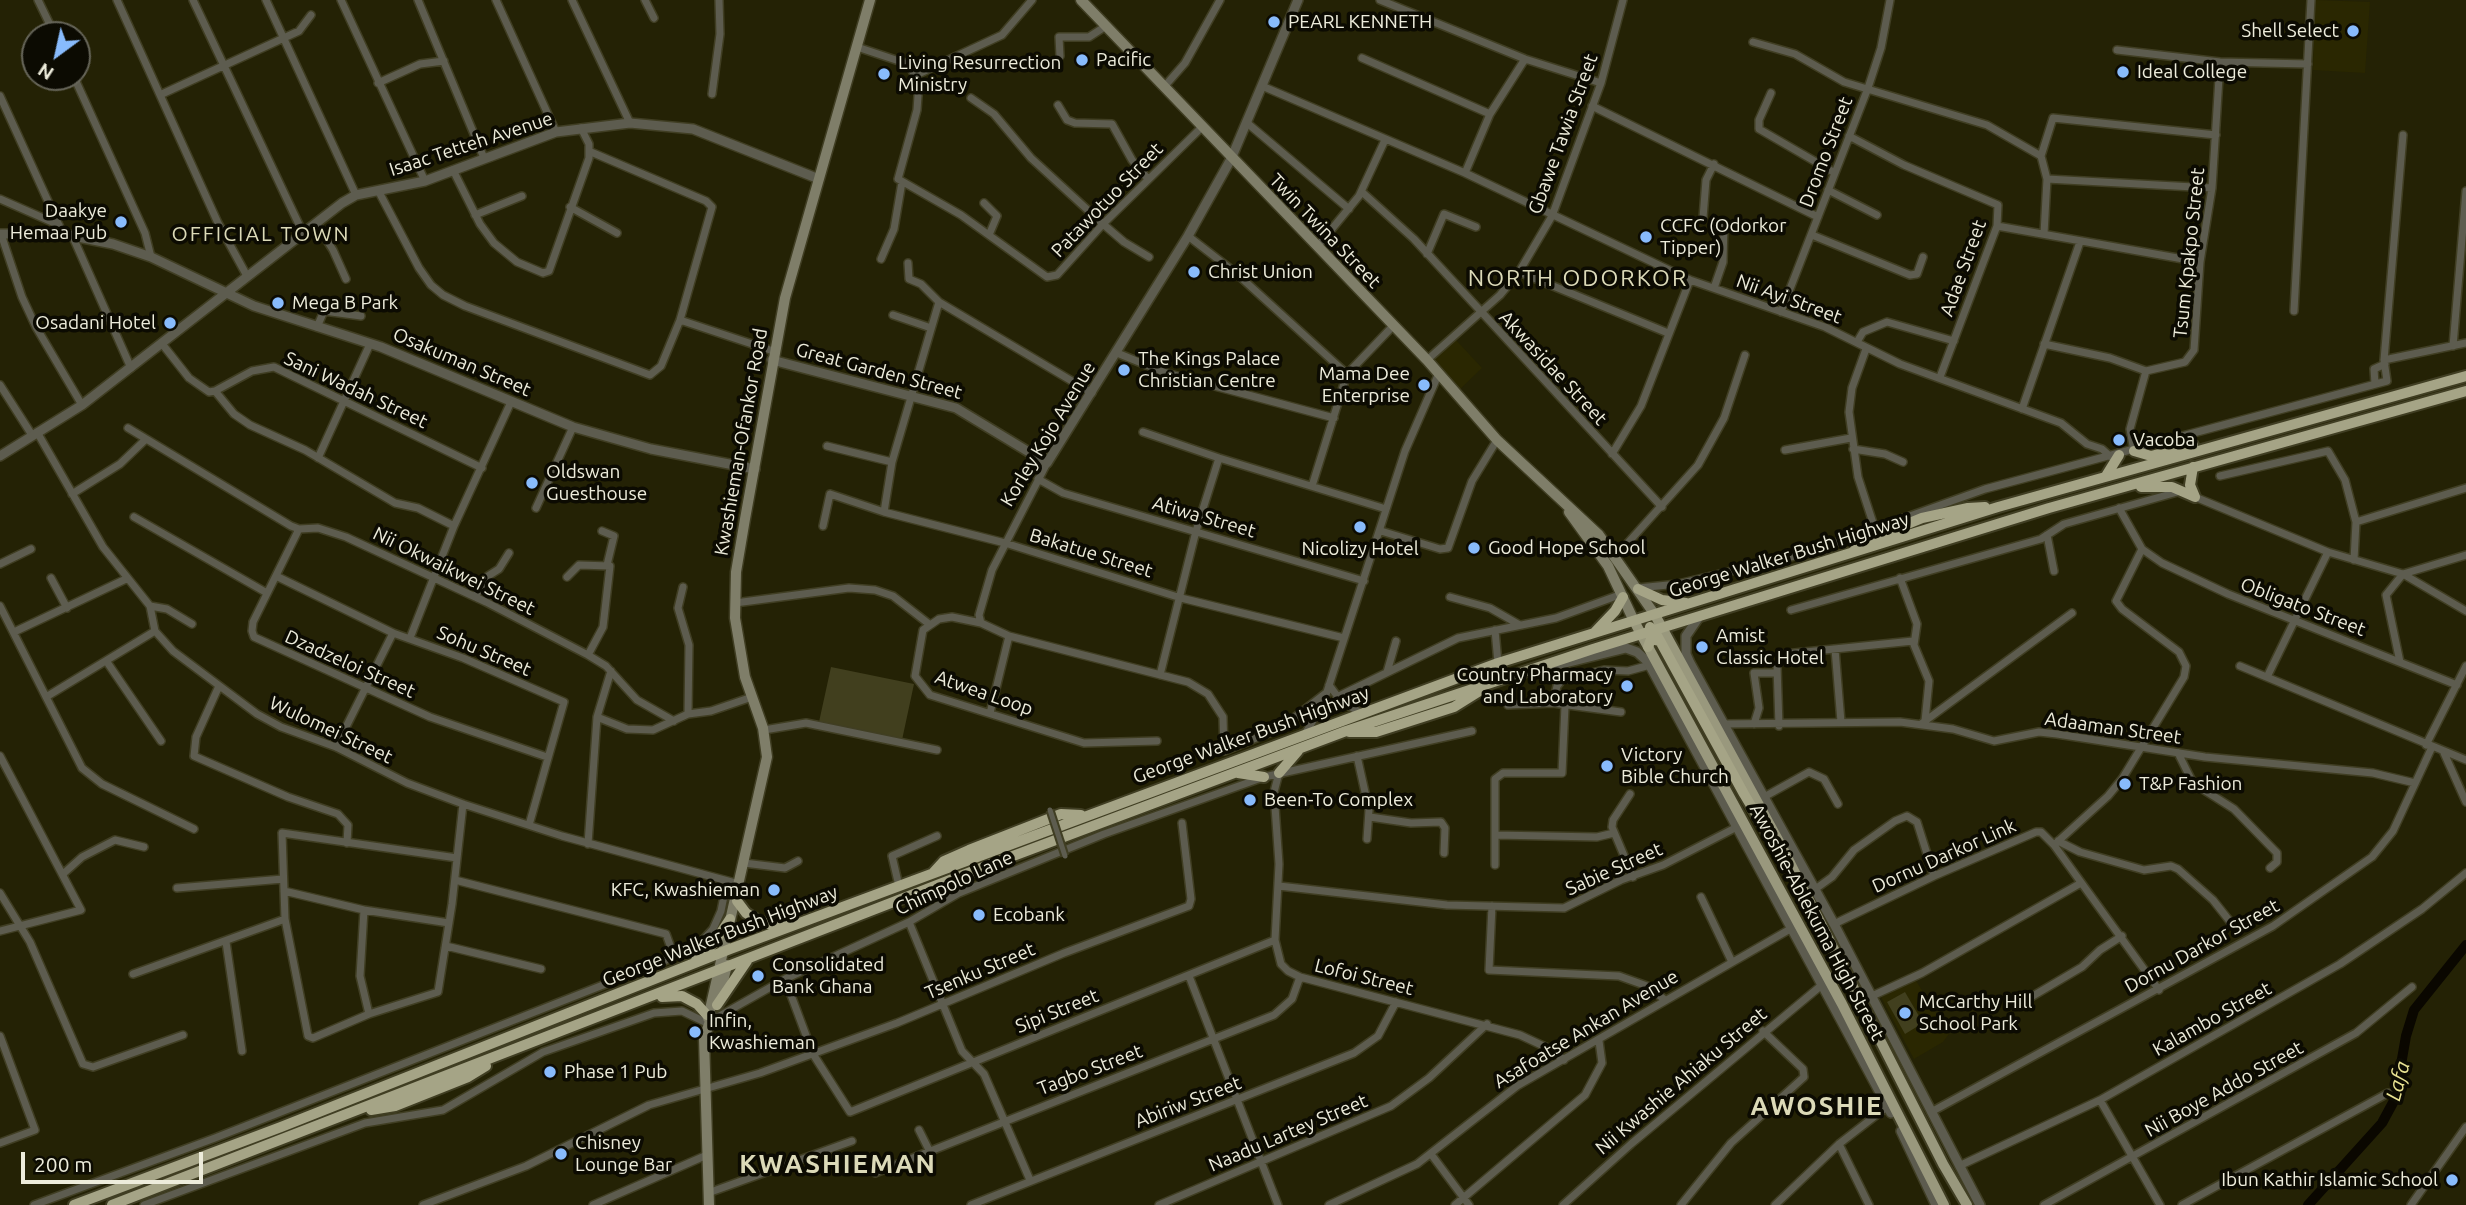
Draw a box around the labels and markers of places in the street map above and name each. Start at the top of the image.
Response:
place label: PEARL KENNETH [1288,11,1432,33]
marker: PEARL KENNETH [1266,14,1282,30]
place label: Shell Select [2241,20,2339,42]
marker: Shell Select [2345,23,2361,39]
place label: Pacific [1096,49,1151,71]
place label: Living Resurrection Ministry [898,52,1061,96]
marker: Pacific [1074,52,1090,68]
place label: Ideal College [2137,61,2247,83]
marker: Ideal College [2115,64,2131,80]
marker: Living Resurrection Ministry [876,66,892,82]
place label: Daakye Hemaa Pub [10,200,107,244]
marker: Daakye Hemaa Pub [113,214,129,230]
place label: CCFC (Odorkor Tipper) [1660,215,1786,259]
marker: CCFC (Odorkor Tipper) [1638,229,1654,245]
place label: Christ Union [1208,261,1313,283]
marker: Christ Union [1186,264,1202,280]
place label: Mega B Park [292,292,398,314]
marker: Mega B Park [270,295,286,311]
place label: Osadani Hotel [35,312,156,334]
marker: Osadani Hotel [162,315,178,331]
place label: The Kings Palace Christian Centre [1138,348,1280,392]
marker: The Kings Palace Christian Centre [1116,362,1132,378]
place label: Mama Dee Enterprise [1319,363,1410,407]
marker: Mama Dee Enterprise [1416,377,1432,393]
place label: Vacoba [2133,429,2195,451]
marker: Vacoba [2111,432,2127,448]
place label: Oldswan Guesthouse [546,461,647,505]
marker: Oldswan Guesthouse [524,475,540,491]
marker: Nicolizy Hotel [1352,519,1368,535]
place label: Good Hope School [1488,537,1645,559]
place label: Nicolizy Hotel [1301,538,1419,560]
marker: Good Hope School [1466,540,1482,556]
place label: Amist Classic Hotel [1716,625,1824,669]
marker: Amist Classic Hotel [1694,639,1710,655]
place label: Country Pharmacy and Laboratory [1456,664,1613,708]
marker: Country Pharmacy and Laboratory [1619,678,1635,694]
place label: Victory Bible Church [1621,744,1729,788]
marker: Victory Bible Church [1599,758,1615,774]
place label: T&P Fashion [2139,773,2242,795]
marker: T&P Fashion [2117,776,2133,792]
place label: Been-To Complex [1264,789,1413,811]
marker: Been-To Complex [1242,792,1258,808]
place label: KFC, Kwashieman [611,879,760,901]
marker: KFC, Kwashieman [766,882,782,898]
place label: Ecobank [993,904,1065,926]
marker: Ecobank [971,907,987,923]
place label: Consolidated Bank Ghana [772,954,884,998]
marker: Consolidated Bank Ghana [750,968,766,984]
place label: McCarthy Hill School Park [1919,991,2032,1035]
marker: McCarthy Hill School Park [1897,1005,1913,1021]
place label: Infin, Kwashieman [709,1010,816,1054]
marker: Infin, Kwashieman [687,1024,703,1040]
place label: Phase 1 Pub [564,1061,667,1083]
marker: Phase 1 Pub [542,1064,558,1080]
place label: Chisney Lounge Bar [575,1132,672,1176]
marker: Chisney Lounge Bar [553,1146,569,1162]
place label: Ibun Kathir Islamic School [2221,1169,2438,1191]
marker: Ibun Kathir Islamic School [2444,1172,2460,1188]

